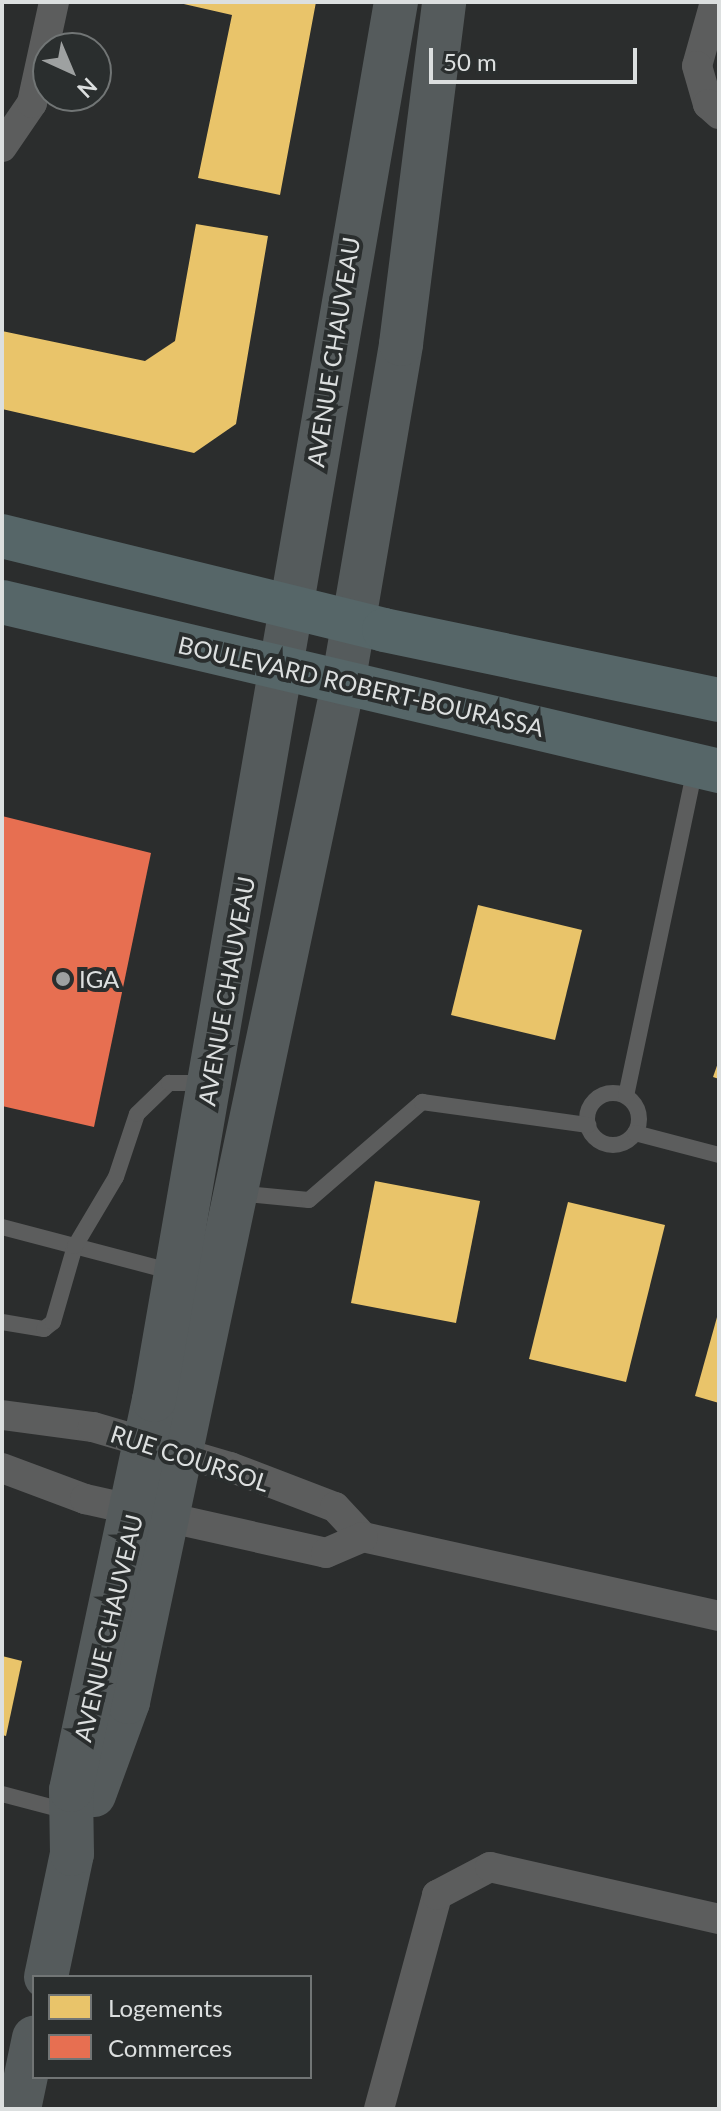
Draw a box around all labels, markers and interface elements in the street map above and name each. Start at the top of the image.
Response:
north arrow [32,32,112,112]
scale bar [433,32,641,82]
text: 50 m [443,47,497,76]
text: N [72,73,103,104]
street label: AVENUE CHAUVEAU [301,235,365,469]
street label: BOULEVARD ROBERT-BOURASSA [175,630,547,742]
street label: AVENUE CHAUVEAU [192,874,260,1108]
place label: IGA [79,965,119,993]
marker: IGA [54,970,72,988]
street label: RUE COURSOL [107,1419,273,1497]
street label: AVENUE CHAUVEAU [68,1511,148,1745]
legend [32,1975,312,2079]
text: Logements [108,1993,223,2022]
text: Commerces [108,2033,232,2062]

